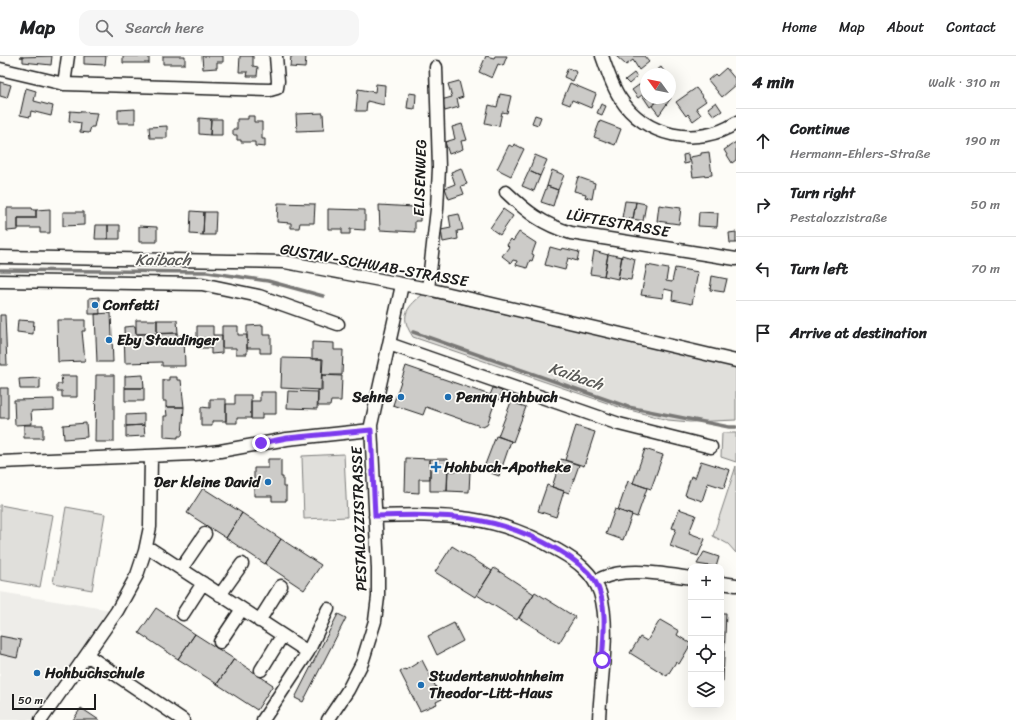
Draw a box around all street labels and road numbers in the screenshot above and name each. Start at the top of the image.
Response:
street label: ELISENWEG [406,139,434,217]
street label: LÜFTESTRASSE [565,201,673,245]
street label: GUSTAV-SCHWAB-STRASSE [278,236,472,295]
street label: PESTALOZZISTRASSE [343,445,375,592]

